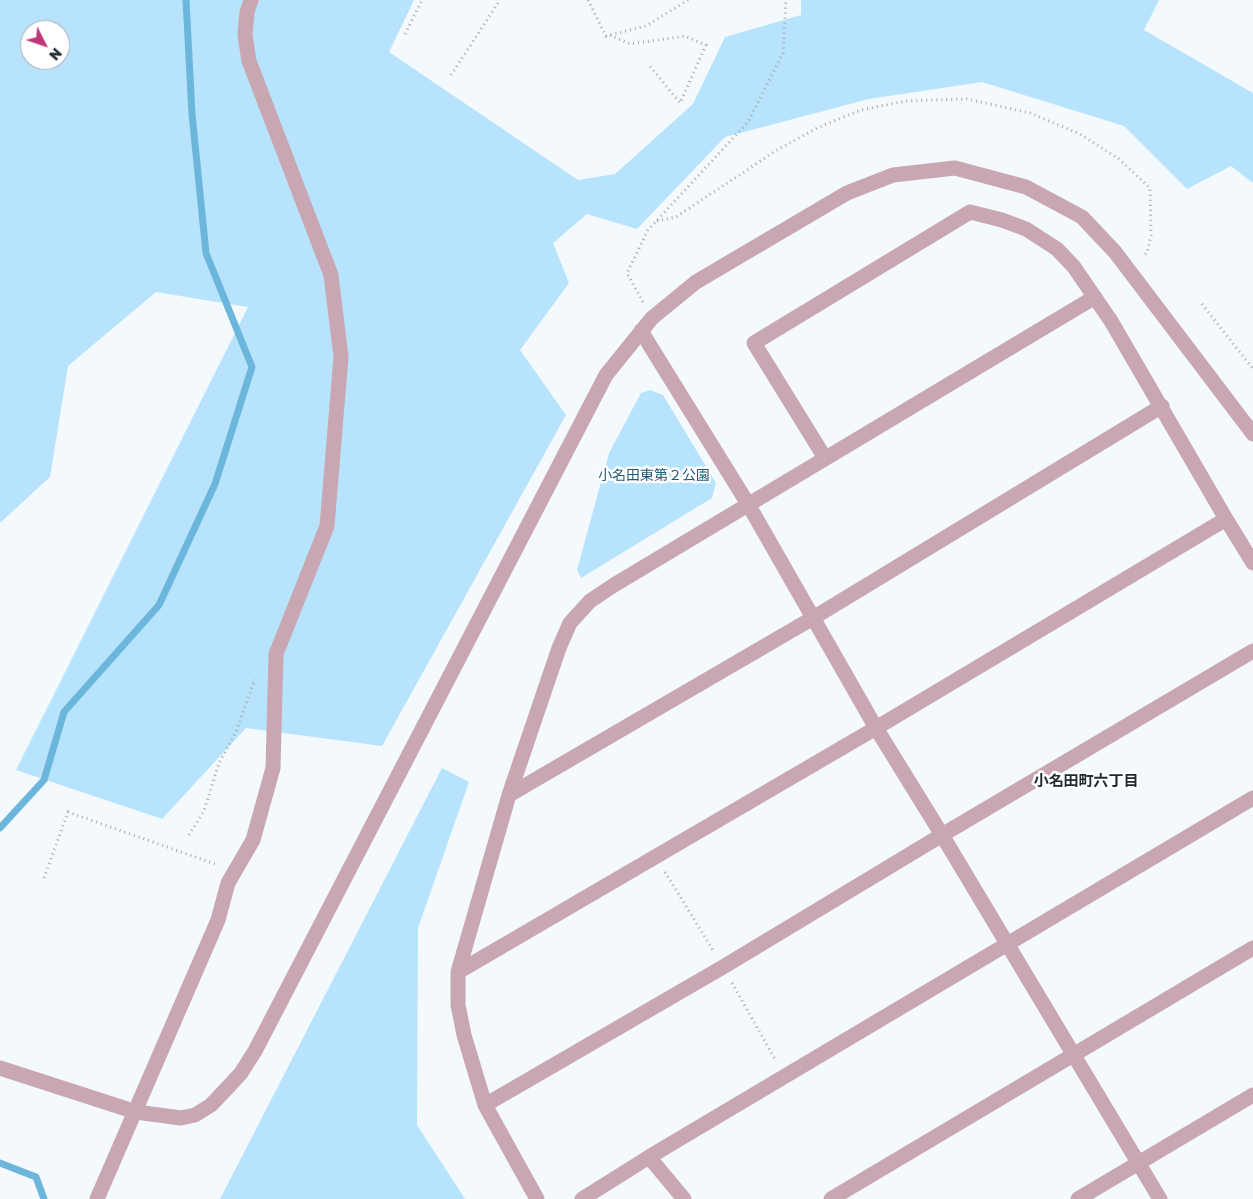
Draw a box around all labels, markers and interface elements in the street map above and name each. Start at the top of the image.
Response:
north arrow [20,20,70,70]
text: N [46,45,66,64]
park label: 小名田東第２公園 [598,468,710,484]
district label: 小名田町六丁目 [1034,772,1138,790]

